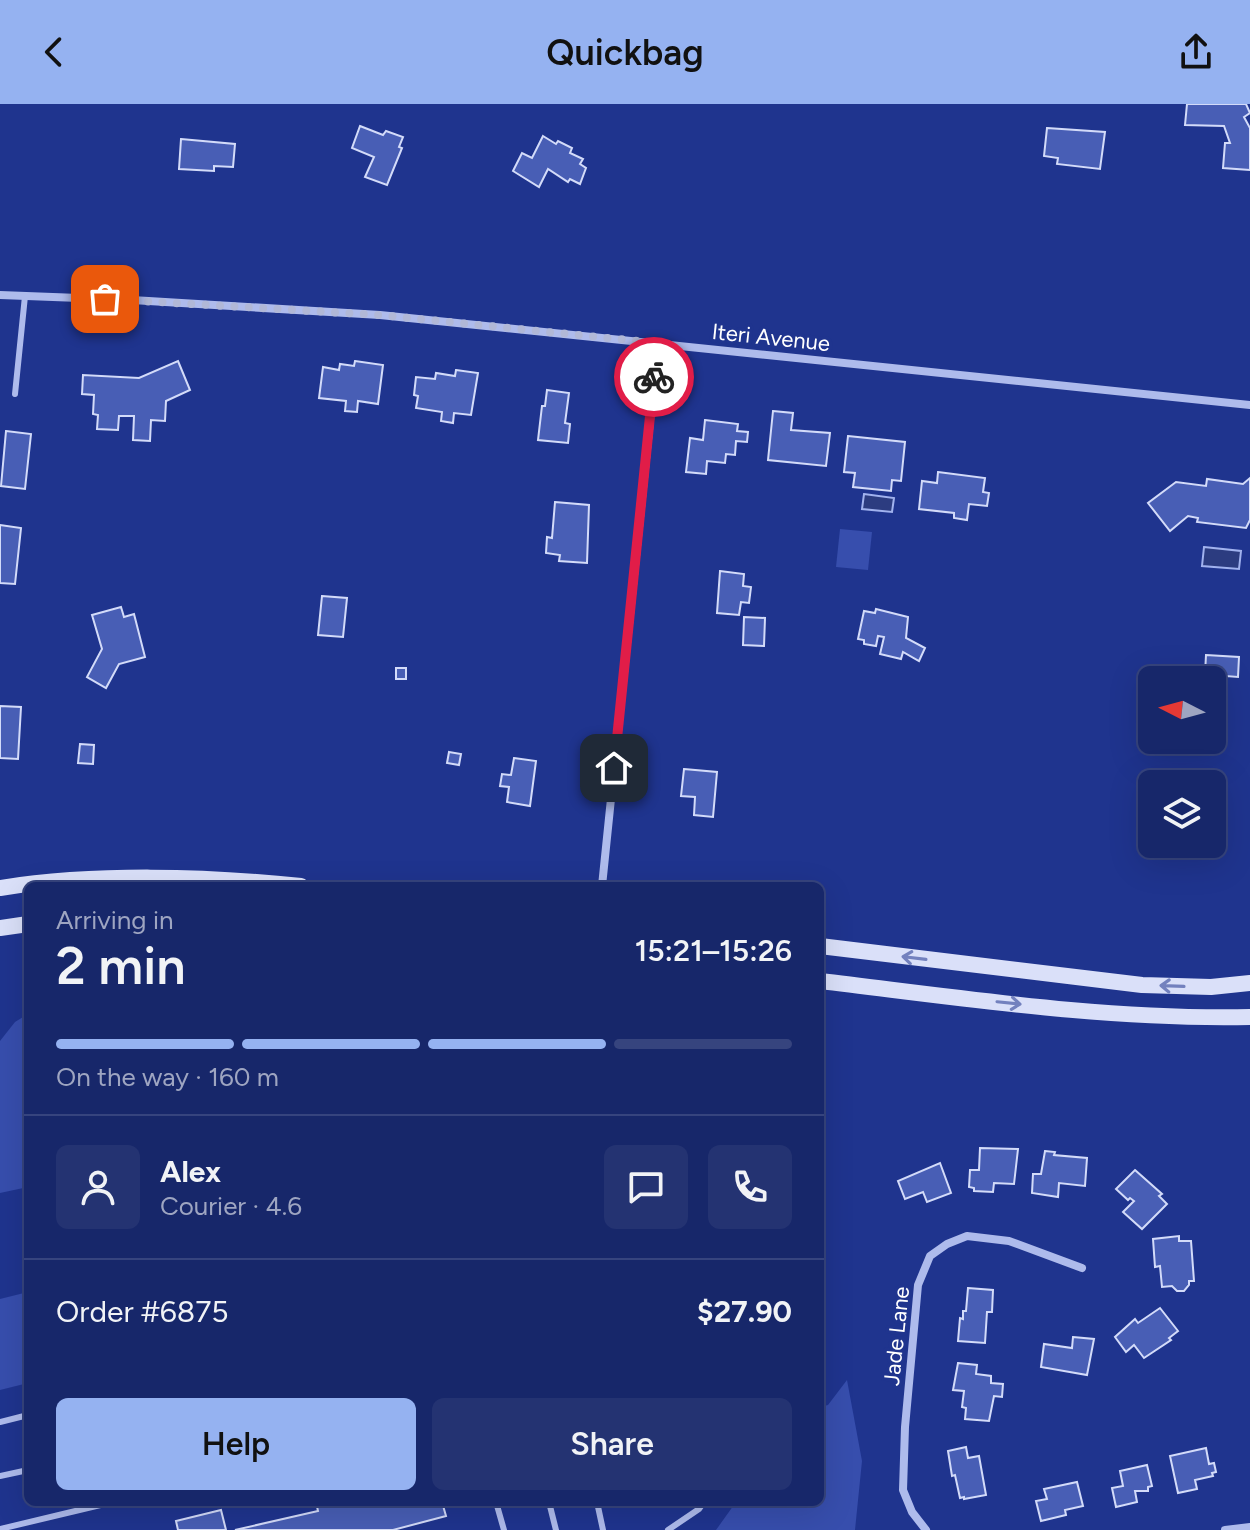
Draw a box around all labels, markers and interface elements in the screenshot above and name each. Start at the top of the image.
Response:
icon: back [32,30,76,74]
icon: share [1174,30,1218,74]
text: Quickbag [546,31,704,74]
pin [71,265,139,333]
icon: bag [83,277,127,321]
street label: Iteri Avenue [711,318,831,357]
courier [614,337,694,417]
icon: bike [632,355,676,399]
north arrow [1138,666,1226,754]
map controls [1138,666,1226,858]
pin [580,734,648,802]
icon: home [592,746,636,790]
button: layers [1138,770,1226,858]
text: Arriving in [56,904,174,936]
text: 15:21–15:26 [635,932,792,969]
text: 2 min [56,935,185,997]
one-way arrow [901,950,928,965]
one-way arrow [1159,978,1186,993]
one-way arrow [996,996,1021,1011]
text: On the way · 160 m [56,1061,279,1093]
button: person [56,1145,140,1229]
button: chat [604,1145,688,1229]
button: phone [708,1145,792,1229]
text: Alex [160,1153,221,1190]
text: Courier · 4.6 [160,1190,302,1222]
street label: Jade Lane [878,1285,915,1387]
text: Order #6875 [56,1293,229,1330]
text: $27.90 [697,1293,792,1330]
button: Help [56,1398,416,1490]
button: Share [432,1398,792,1490]

